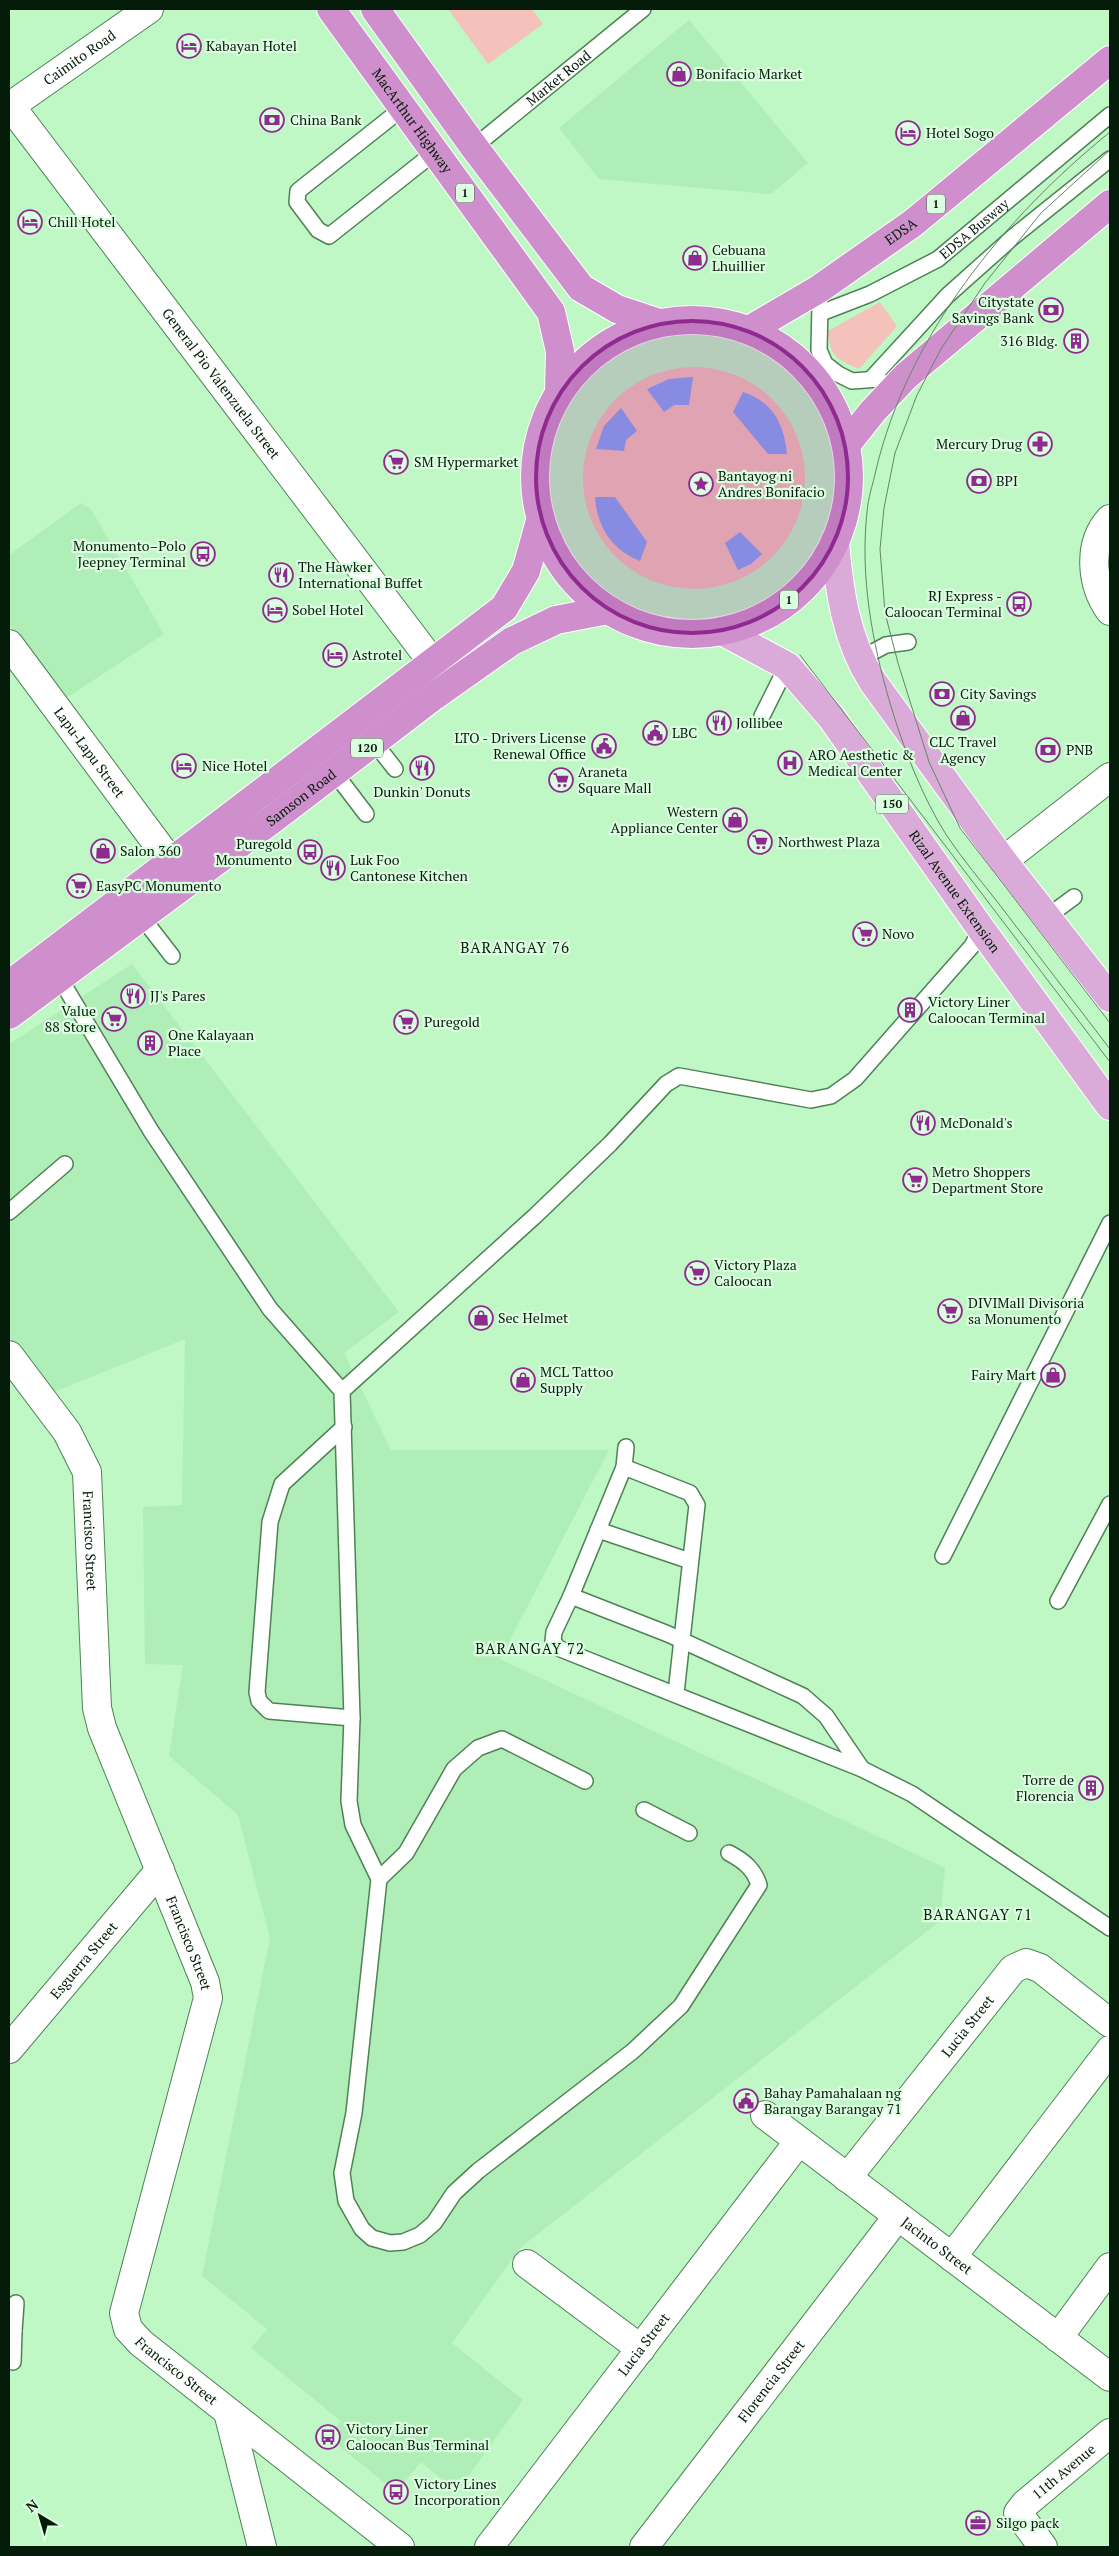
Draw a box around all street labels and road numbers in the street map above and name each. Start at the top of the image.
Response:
street label: Caimito Road [39,25,119,89]
street label: Market Road [522,45,595,110]
street label: MacArthur Highway [368,64,458,177]
road number: 1 [456,184,474,202]
street label: EDSA Busway [935,193,1013,263]
road number: 1 [927,194,945,213]
street label: EDSA [881,213,921,249]
street label: General Pio Valenzuela Street [158,304,285,463]
road number: 1 [780,590,798,610]
street label: Lapu-Lapu Street [50,703,130,802]
road number: 120 [351,738,383,758]
street label: Samson Road [262,764,340,830]
road number: 150 [876,794,908,814]
street label: Rizal Avenue Extension [905,826,1005,957]
street label: Francisco Street [79,1490,102,1592]
street label: Francisco Street [162,1893,216,1992]
street label: Esguerra Street [45,1917,122,2003]
street label: Lucia Street [937,1990,998,2061]
street label: Jacinto Street [898,2212,977,2279]
street label: Lucia Street [613,2308,674,2379]
street label: Francisco Street [131,2333,223,2409]
street label: Florencia Street [733,2335,809,2426]
street label: 11th Avenue [1028,2439,1099,2503]

